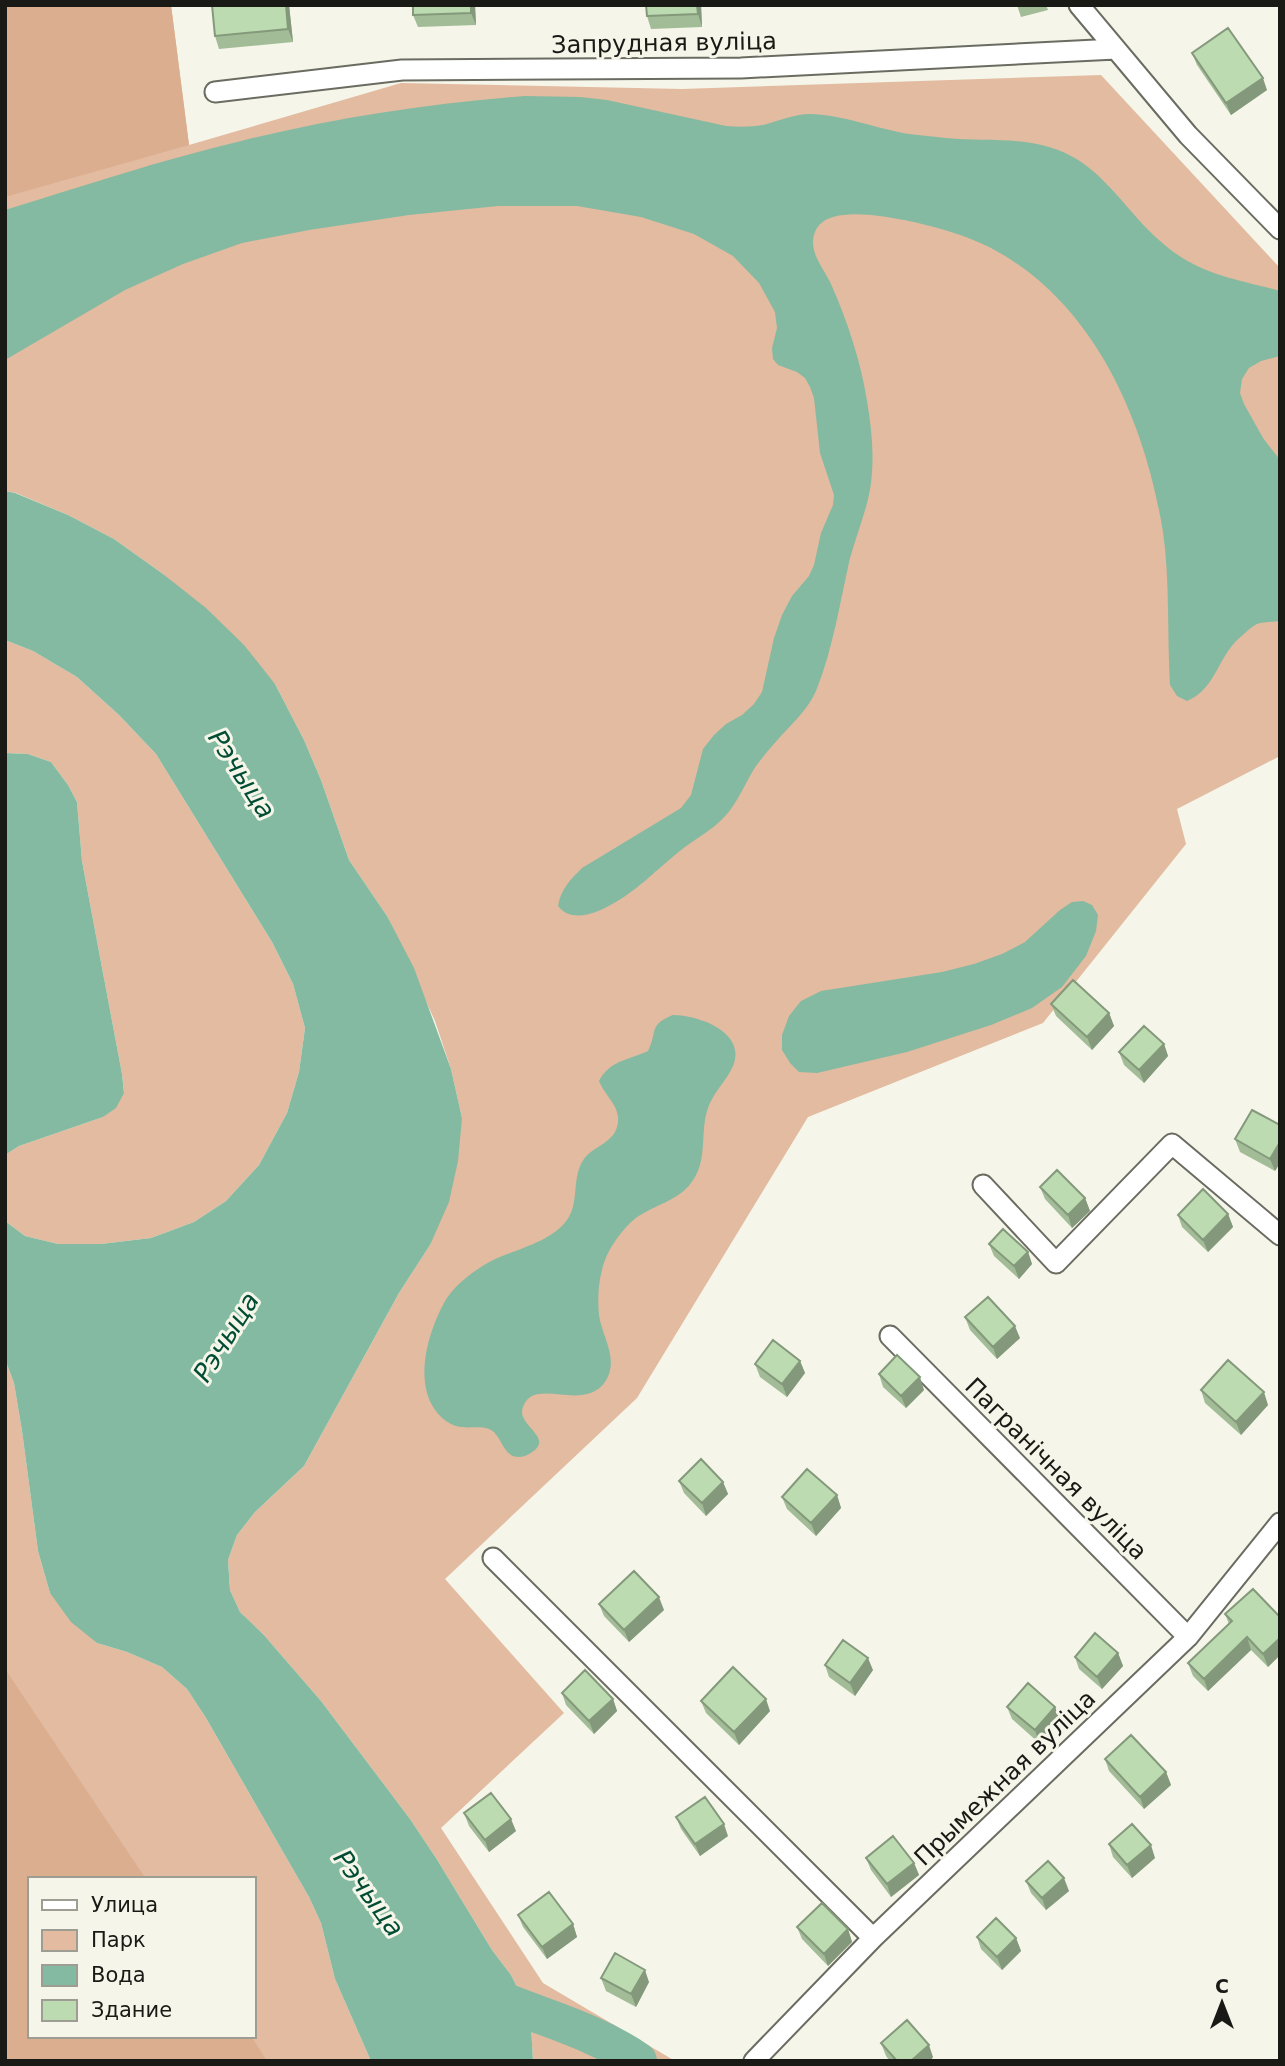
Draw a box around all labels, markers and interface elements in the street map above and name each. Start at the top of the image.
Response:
street label: Запрудная вуліца [551,27,777,59]
water label: Рэчыца [202,724,282,824]
water label: Рэчыца [187,1287,265,1387]
street label: Пагранічная вуліца [959,1372,1153,1566]
street label: Прымежная вуліца [909,1684,1101,1872]
water label: Рэчыца [328,1844,410,1942]
legend [28,1877,256,2038]
text: Улица [91,1893,158,1917]
text: Парк [91,1928,146,1952]
text: Вода [91,1963,146,1987]
north arrow [1187,1968,1257,2038]
text: С [1215,1975,1229,1997]
text: Здание [91,1998,172,2022]

